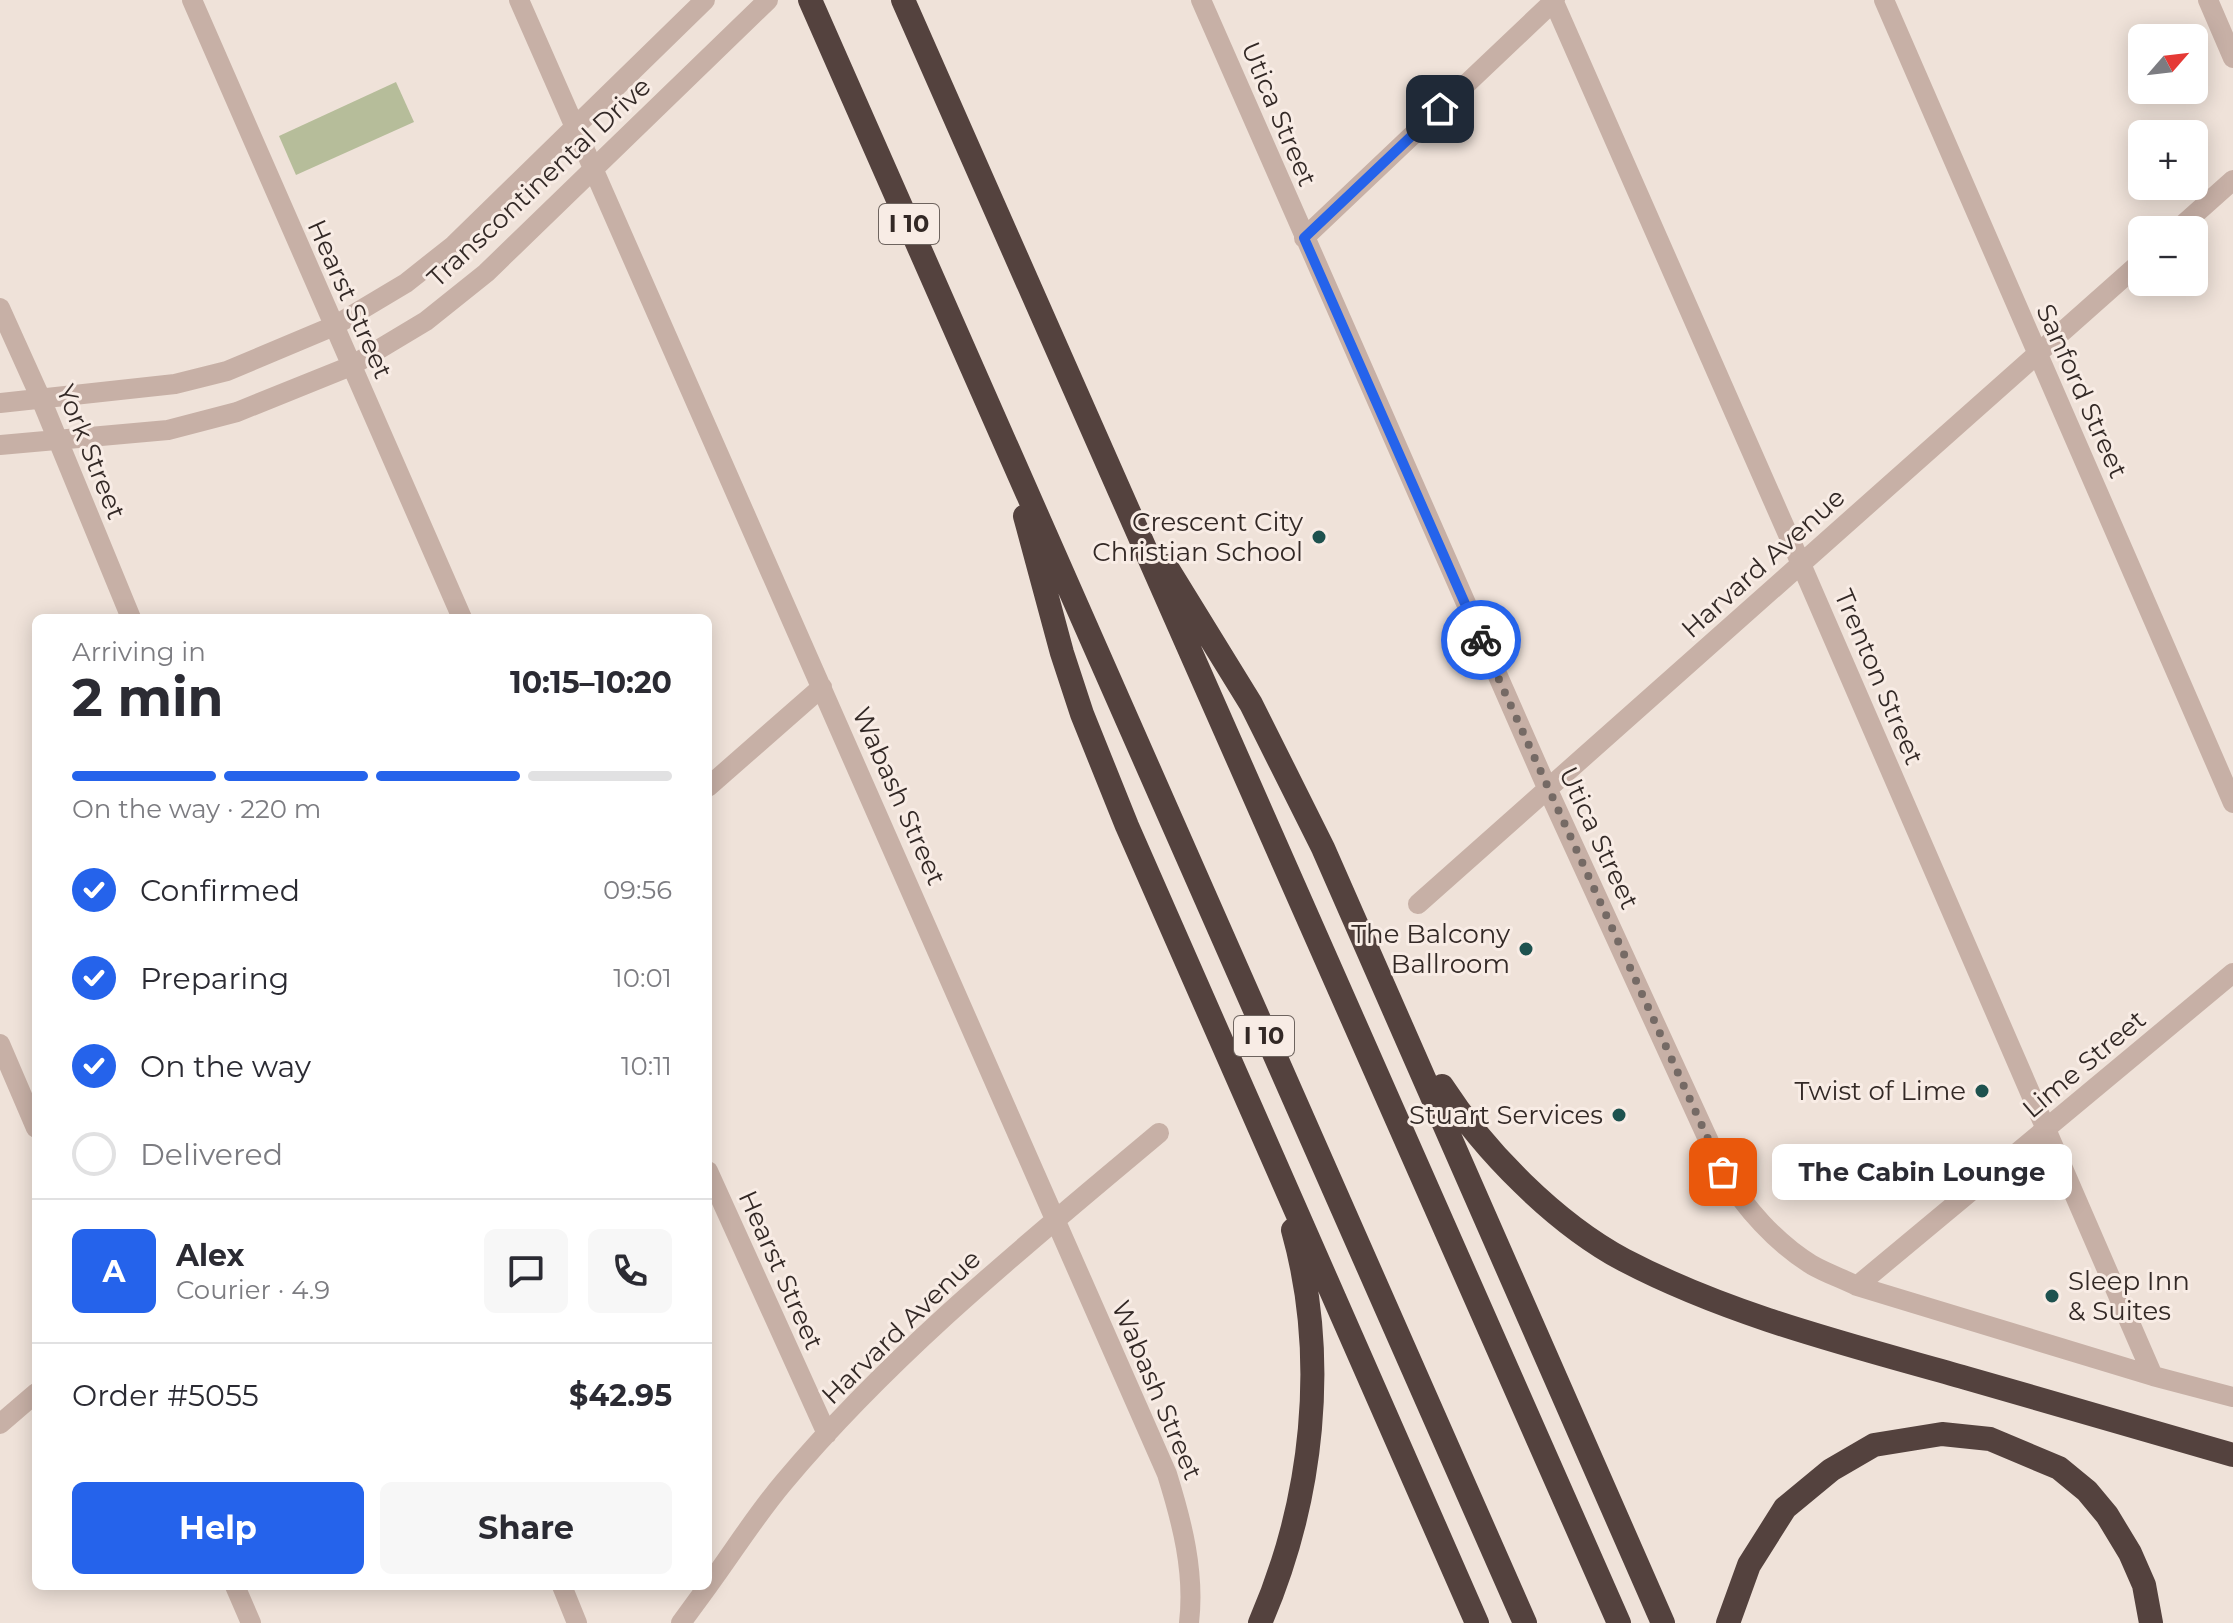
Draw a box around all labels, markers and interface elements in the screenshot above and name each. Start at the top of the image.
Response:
north arrow [2128,24,2208,104]
map controls [2128,24,2208,296]
street label: Utica Street [1234,37,1324,191]
street label: Transcontinental Drive [421,70,657,294]
pin [1406,75,1474,143]
icon: home [1418,87,1462,131]
button: + [2128,120,2208,200]
road number: I 10 [879,204,939,244]
street label: Hearst Street [301,214,399,384]
button: − [2128,216,2208,296]
street label: Sanford Street [2029,299,2135,483]
street label: York Street [49,380,133,524]
street label: Harvard Avenue [1675,481,1851,645]
place label: Crescent City Christian School [1092,506,1304,568]
marker: Crescent City Christian School [1310,528,1328,546]
street label: Trenton Street [1828,585,1930,769]
courier [1441,600,1521,680]
icon: bike [1459,618,1503,662]
text: Arriving in [72,636,206,668]
text: 10:15–10:20 [510,664,672,701]
text: 2 min [72,666,224,729]
street label: Wabash Street [845,702,953,890]
street label: Utica Street [1552,762,1646,914]
text: On the way · 220 m [72,793,321,825]
icon: check [72,868,116,912]
text: Confirmed [140,872,300,909]
text: 09:56 [603,874,672,906]
place label: The Balcony Ballroom [1351,918,1511,980]
marker: The Balcony Ballroom [1517,940,1535,958]
icon: check [72,956,116,1000]
text: Preparing [140,960,289,997]
text: 10:01 [613,962,672,994]
street label: Lime Street [2016,1003,2152,1125]
road number: I 10 [1234,1016,1294,1056]
icon: check [72,1044,116,1088]
text: On the way [140,1048,311,1085]
text: 10:11 [621,1050,672,1082]
place label: Twist of Lime [1795,1075,1966,1107]
marker: Twist of Lime [1973,1082,1991,1100]
place label: Stuart Services [1409,1099,1603,1131]
marker: Stuart Services [1610,1106,1628,1124]
text: Delivered [140,1136,283,1173]
pin [1689,1138,1757,1206]
callout: The Cabin Lounge [1771,1144,2071,1200]
icon: bag [1701,1150,1745,1194]
text: The Cabin Lounge [1799,1156,2045,1188]
street label: Hearst Street [732,1185,830,1355]
button: chat [484,1229,568,1313]
button: phone [588,1229,672,1313]
text: Alex [176,1237,244,1274]
street label: Harvard Avenue [815,1243,987,1411]
text: A [103,1253,125,1290]
place label: Sleep Inn & Suites [2068,1265,2190,1327]
text: Courier · 4.9 [176,1274,330,1306]
marker: Sleep Inn & Suites [2043,1287,2061,1305]
street label: Wabash Street [1105,1296,1209,1484]
text: Order #5055 [72,1377,259,1414]
text: $42.95 [569,1377,672,1414]
button: Help [72,1482,364,1574]
button: Share [380,1482,672,1574]

